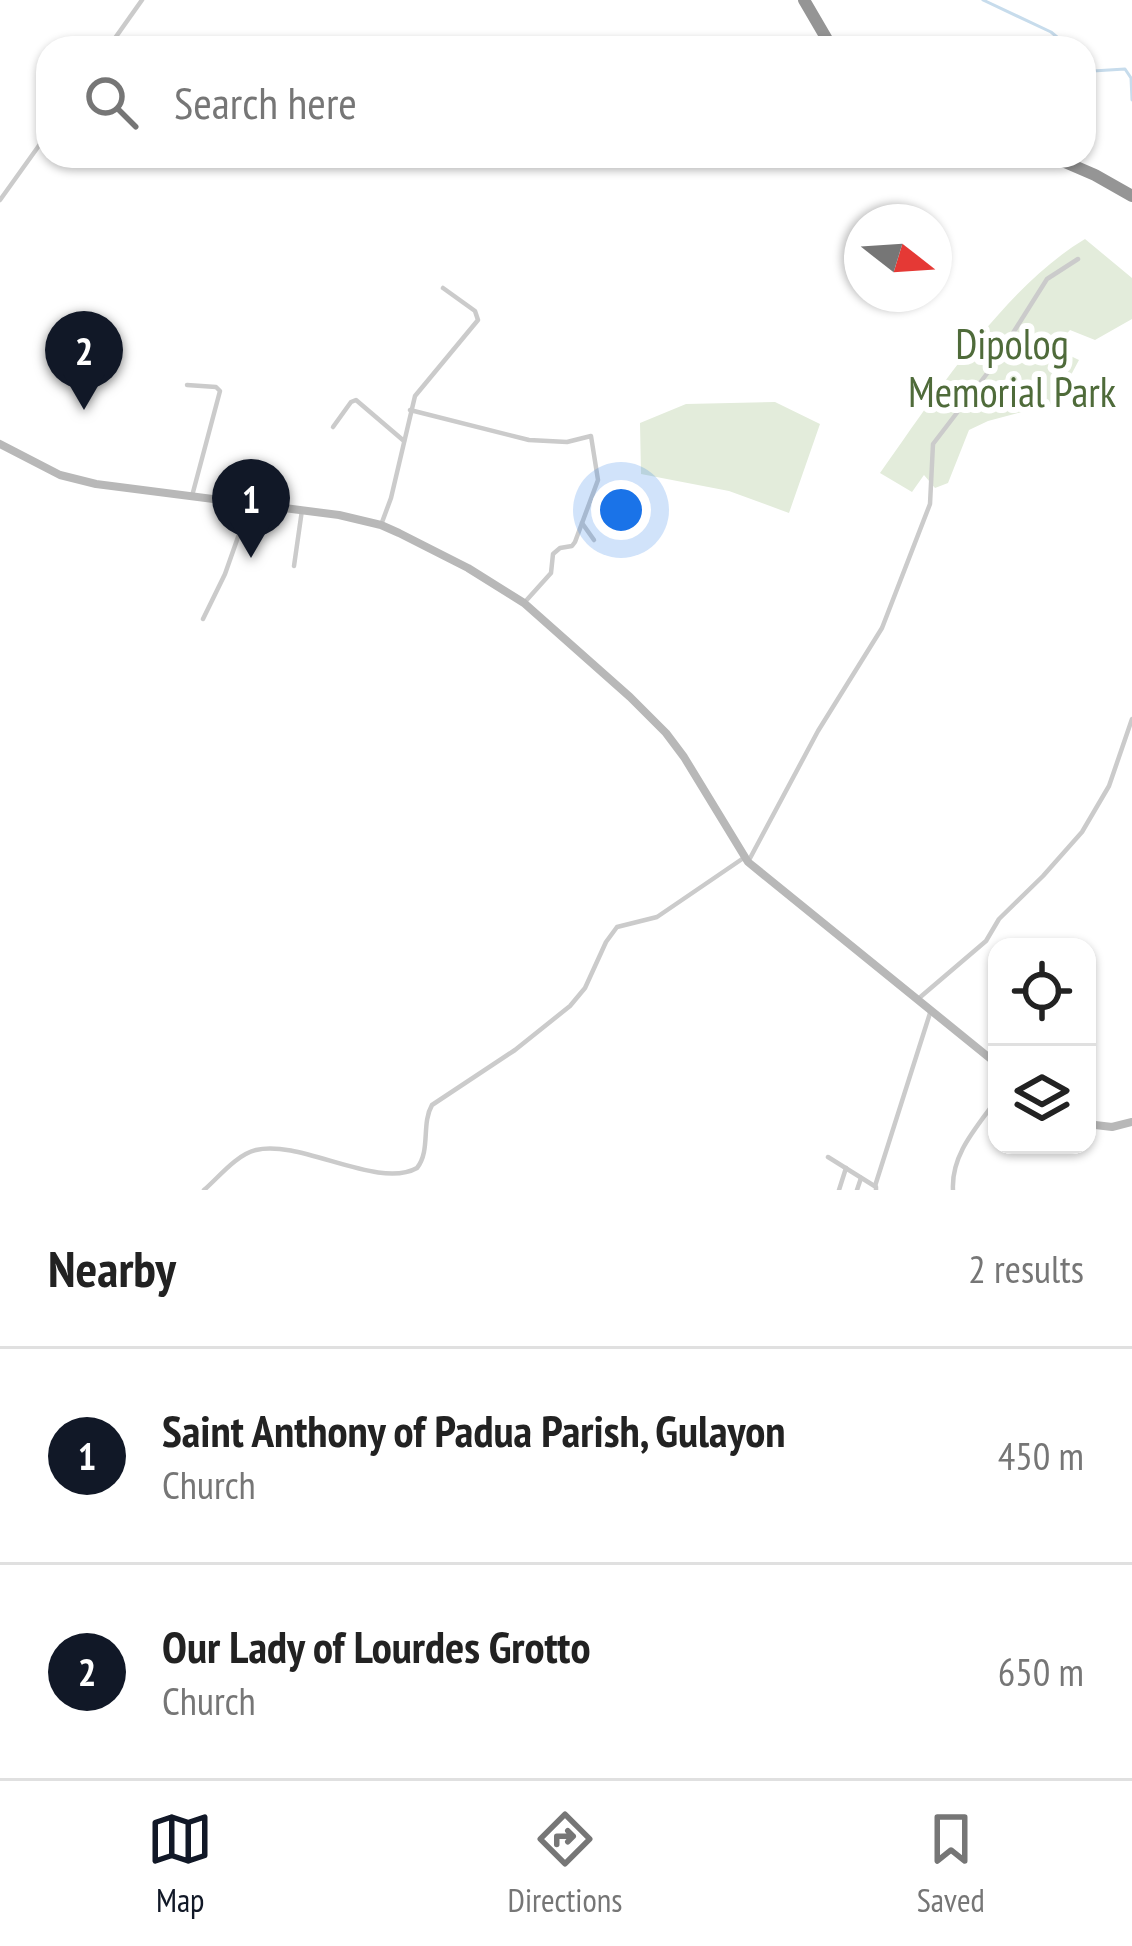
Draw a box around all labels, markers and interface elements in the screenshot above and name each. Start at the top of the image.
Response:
search box [36,36,1096,168]
icon: search [78,69,144,135]
text: Search here [174,73,357,131]
north arrow [844,204,952,312]
pin: 2 [45,311,123,410]
park label: Dipolog Memorial Park [908,316,1116,419]
pin: 1 [212,459,290,558]
your location [591,480,651,540]
map controls [988,938,1096,1154]
button: locate [988,938,1096,1046]
button: layers [988,1046,1096,1154]
text: Nearby [48,1235,176,1301]
text: 2 results [968,1243,1084,1294]
text: Saint Anthony of Padua Parish, Gulayon [162,1401,785,1459]
text: 1 [78,1430,96,1481]
text: 450 m [998,1430,1084,1481]
text: Church [162,1459,256,1510]
text: Our Lady of Lourdes Grotto [162,1617,590,1675]
text: 2 [78,1646,96,1697]
text: 650 m [998,1646,1084,1697]
text: Church [162,1675,256,1726]
tab: Map [147,1806,213,1921]
tab: Directions [508,1806,622,1921]
tab: Saved [917,1806,985,1921]

